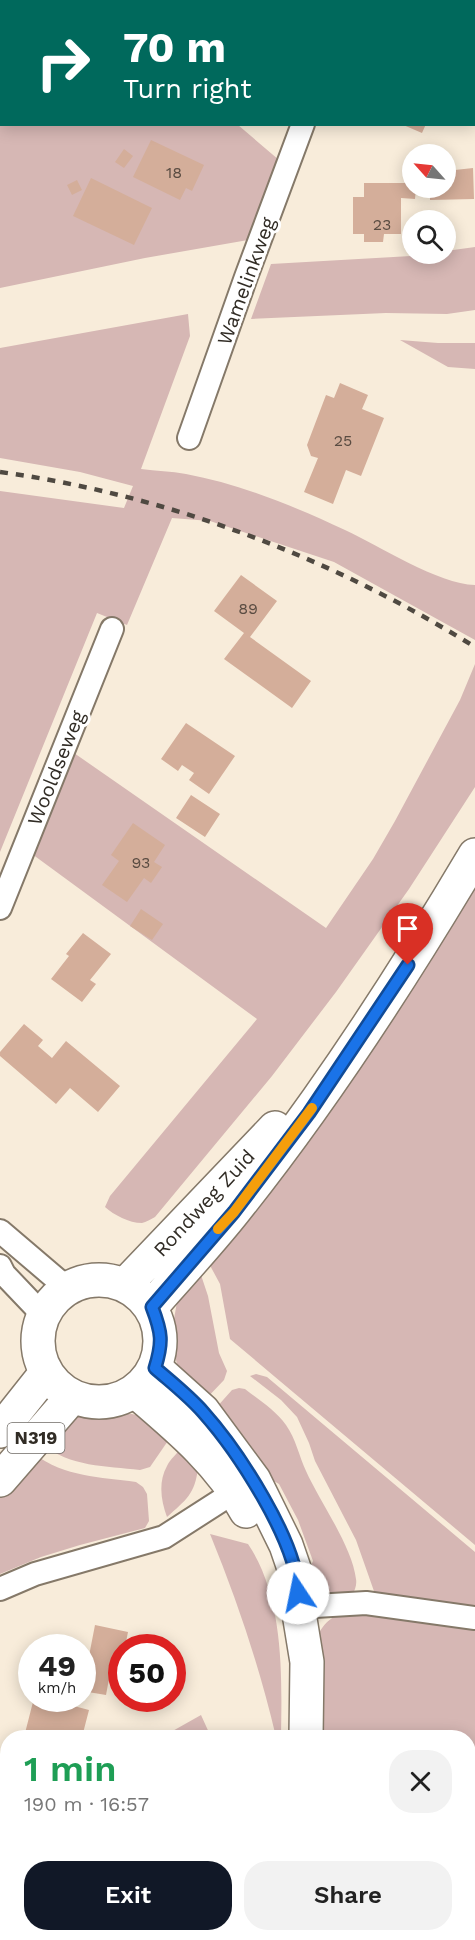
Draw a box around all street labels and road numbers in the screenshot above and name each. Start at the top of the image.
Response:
street label: Wamelinkweg [212,214,280,348]
street label: Wooldseweg [22,707,90,829]
street label: Rondweg Zuid [148,1144,260,1262]
road number: N319 [8,1423,64,1453]

